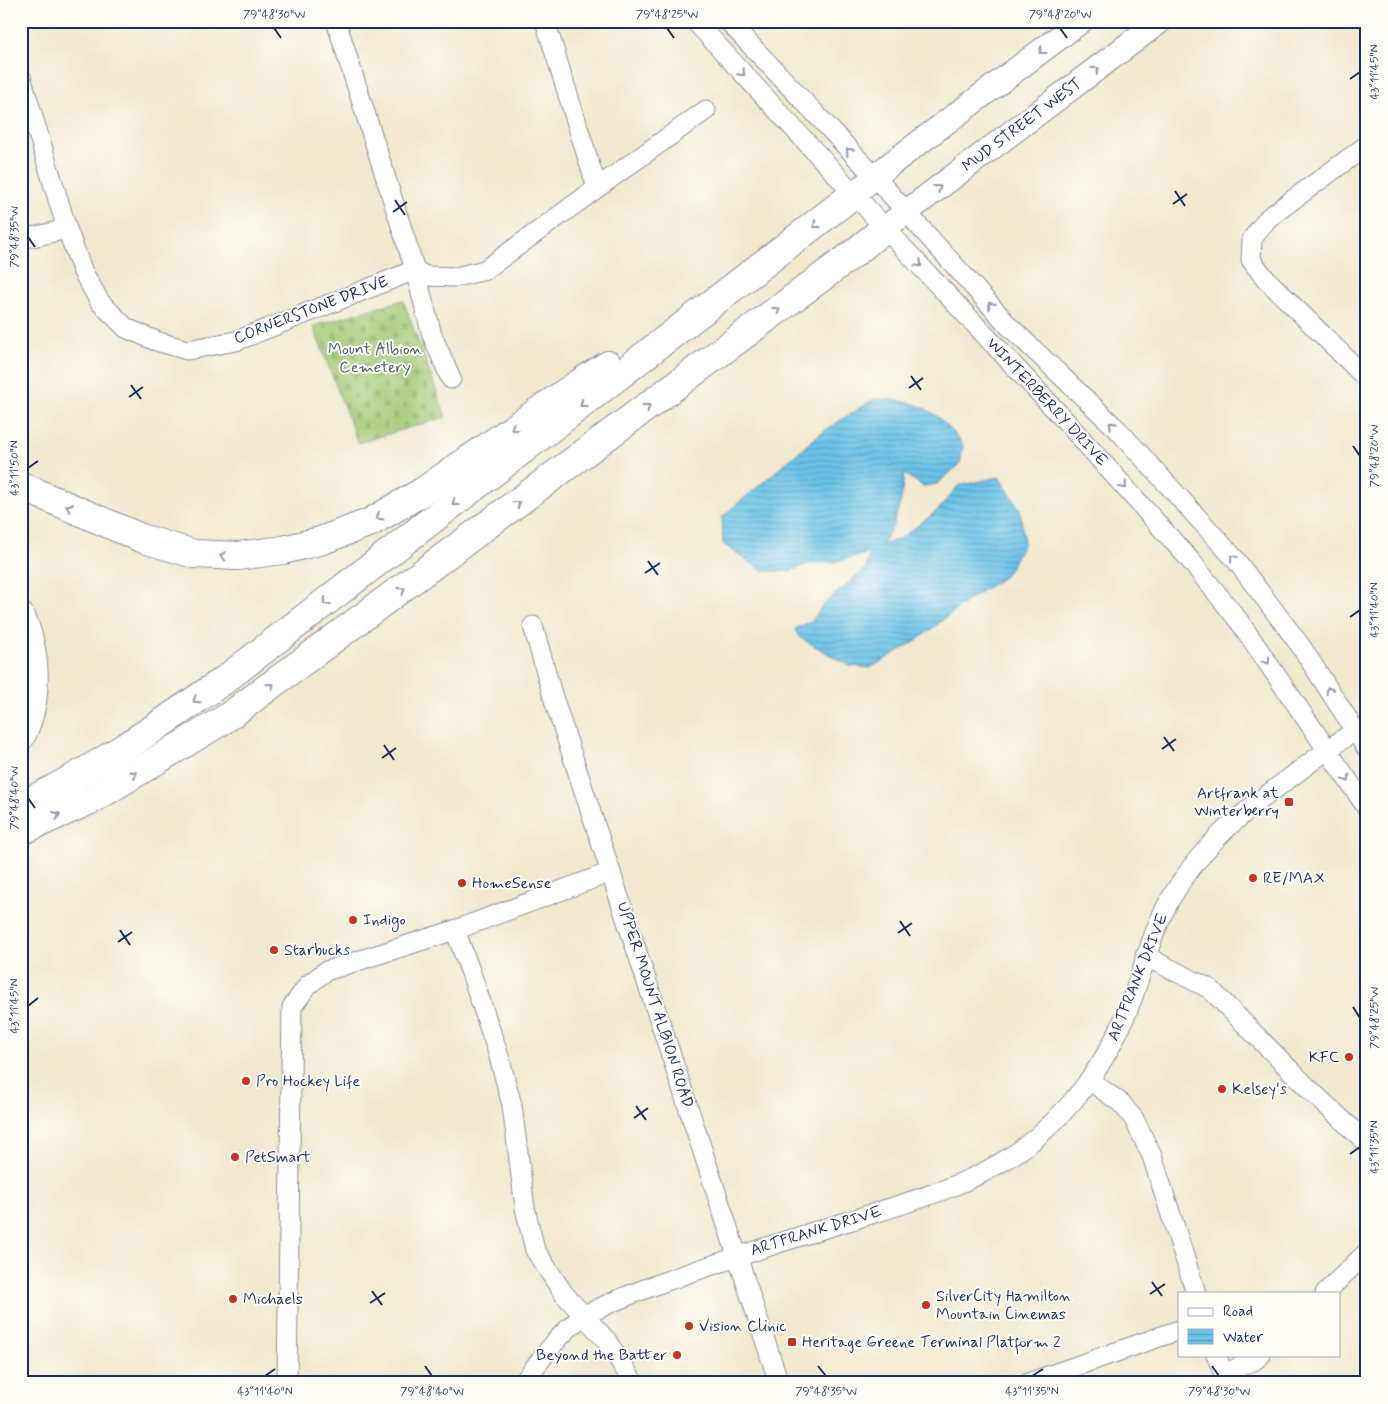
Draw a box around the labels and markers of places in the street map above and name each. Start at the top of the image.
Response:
place label: Artfrank at Winterberry [1194,783,1280,822]
marker: Artfrank at Winterberry [1283,796,1295,808]
place label: RE/MAX [1263,868,1325,889]
marker: RE/MAX [1247,872,1259,884]
place label: HomeSense [472,873,551,894]
marker: HomeSense [456,877,468,889]
place label: Indigo [363,910,406,932]
marker: Indigo [347,914,359,926]
place label: Starbucks [284,940,350,961]
marker: Starbucks [268,944,280,956]
place label: KFC [1309,1047,1339,1068]
marker: KFC [1343,1051,1355,1063]
place label: Pro Hockey Life [256,1071,360,1092]
marker: Pro Hockey Life [240,1075,252,1087]
place label: Kelsey's [1232,1079,1287,1100]
marker: Kelsey's [1216,1083,1228,1095]
place label: PetSmart [245,1147,311,1168]
marker: PetSmart [229,1151,241,1163]
place label: SilverCity Hamilton Mountain Cinemas [936,1286,1072,1325]
place label: Michaels [243,1289,303,1310]
marker: Michaels [227,1293,239,1305]
marker: SilverCity Hamilton Mountain Cinemas [920,1299,932,1311]
place label: Vision Clinic [699,1316,787,1337]
marker: Vision Clinic [683,1320,695,1332]
place label: Heritage Greene Terminal Platform 2 [802,1332,1061,1355]
marker: Heritage Greene Terminal Platform 2 [786,1336,798,1348]
place label: Beyond the Batter [536,1345,667,1366]
marker: Beyond the Batter [671,1349,683,1361]

